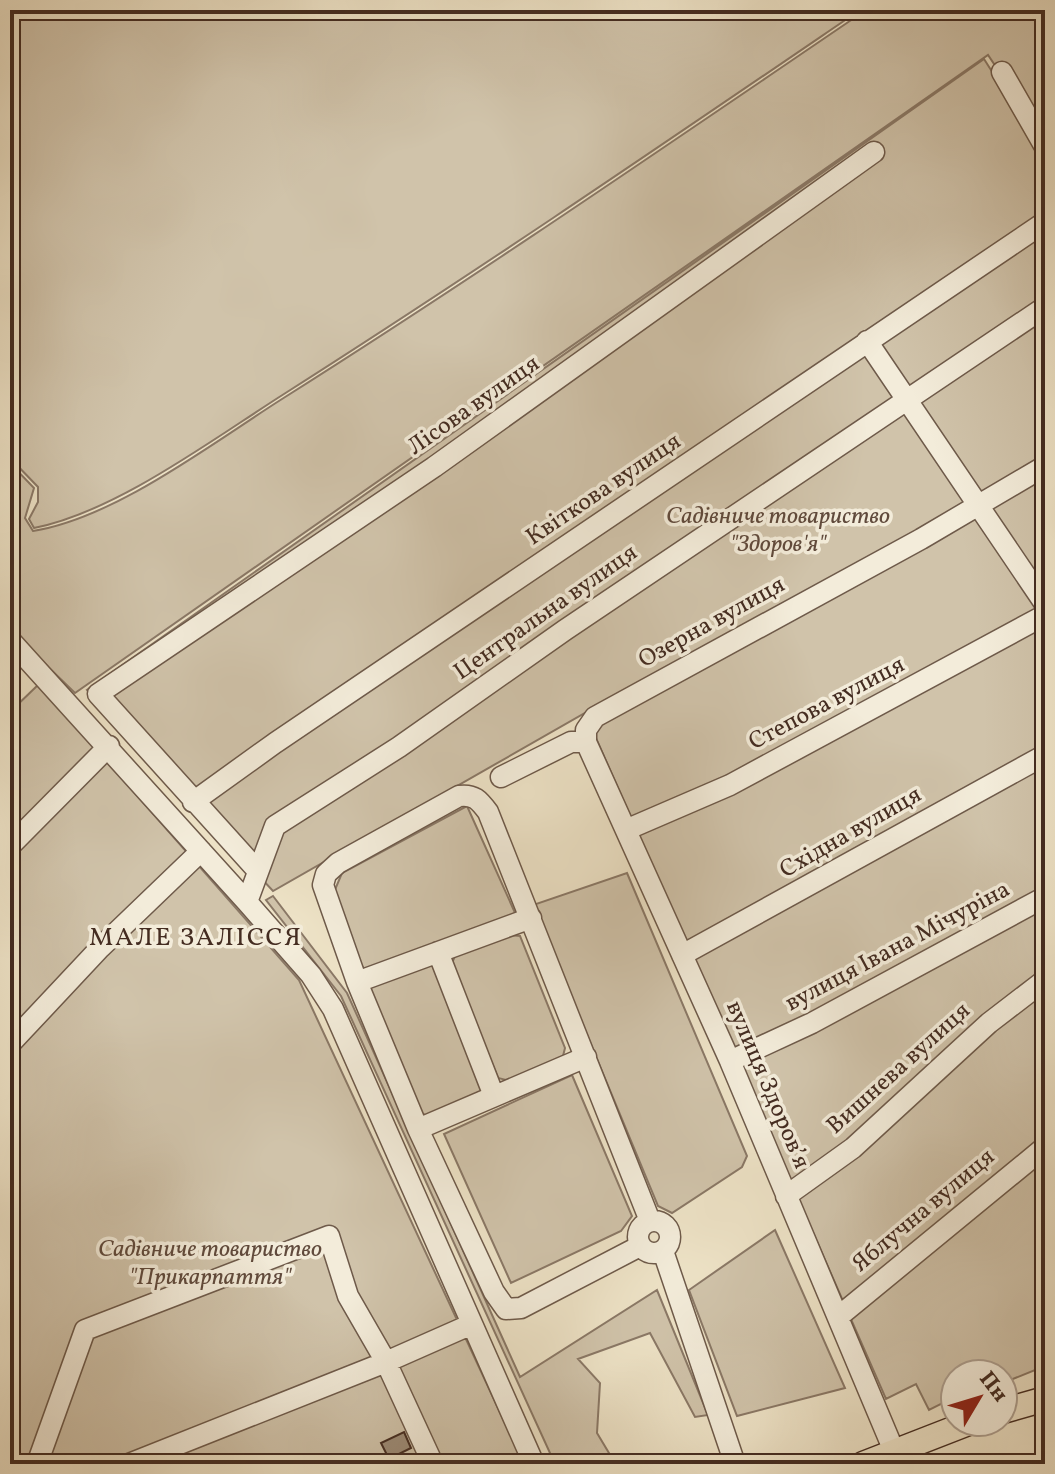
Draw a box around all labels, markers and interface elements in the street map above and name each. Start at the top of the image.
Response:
street label: Лісова вулиця [401,348,547,464]
street label: Квіткова вулиця [520,425,688,555]
park label: Садівниче товариство "Здоров'я" [666,500,890,562]
street label: Центральна вулиця [447,537,645,689]
street label: Озерна вулиця [632,569,792,677]
street label: Степова вулиця [743,649,911,759]
street label: Східна вулиця [774,779,928,887]
street label: вулиця Івана Мічуріна [779,873,1017,1021]
district label: МАЛЕ ЗАЛІССЯ [89,920,303,956]
street label: Вишнева вулиця [820,995,978,1143]
street label: вулиця Здоровʼя [716,996,818,1174]
street label: Яблучна вулиця [845,1141,1003,1281]
park label: Садівниче товариство "Прикарпаття" [98,1233,322,1295]
north arrow [939,1358,1019,1438]
text: Пн [971,1365,1015,1409]

